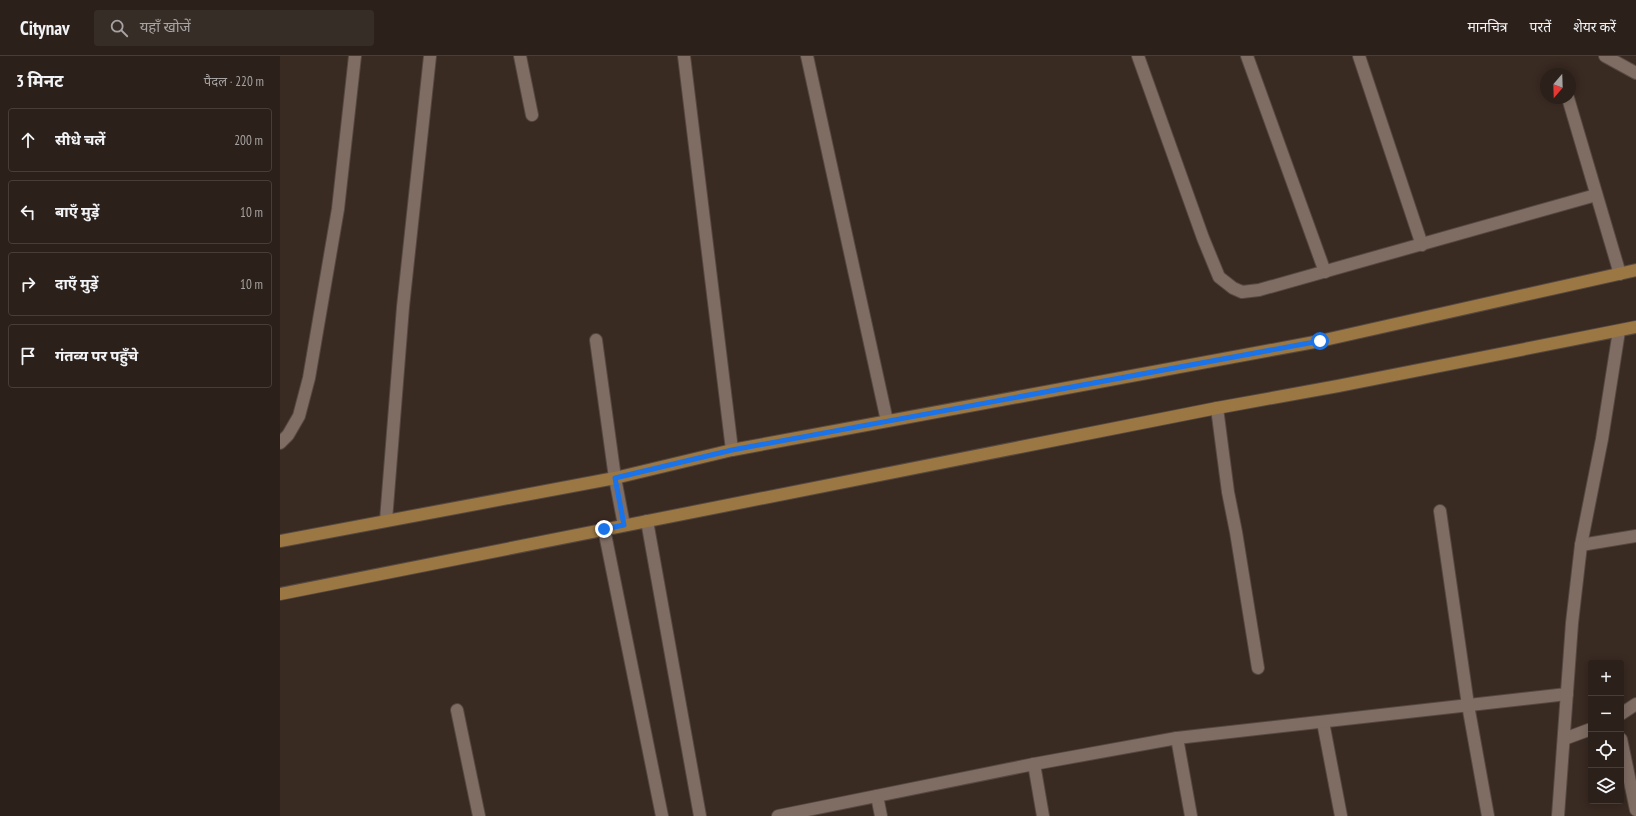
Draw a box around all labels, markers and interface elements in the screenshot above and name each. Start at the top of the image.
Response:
search box [94,10,374,46]
text: Citynav [20,16,70,40]
icon: search [108,17,130,39]
text: यहाँ खोजें [140,17,191,36]
text: मानचित्र [1468,18,1508,36]
text: परतें [1530,18,1551,36]
text: शेयर करें [1573,18,1616,36]
north arrow [1540,68,1576,104]
text: 3 मिनट [16,70,63,92]
text: पैदल · 220 m [204,73,264,90]
icon: ahead [17,129,39,151]
text: सीधे चलें [55,130,105,149]
text: 200 m [234,132,263,149]
icon: left [17,201,39,223]
text: बाएँ मुड़ें [55,202,99,221]
text: 10 m [240,204,263,221]
icon: right [17,273,39,295]
text: दाएँ मुड़ें [55,274,98,293]
text: 10 m [240,276,263,293]
route start [1311,332,1329,350]
icon: arrive [17,345,39,367]
text: गंतव्य पर पहुँचे [55,346,138,365]
route end [595,520,613,538]
map controls [1588,660,1624,804]
button: + [1588,660,1624,696]
button: − [1588,696,1624,732]
button: locate [1588,732,1624,768]
button: layers [1588,768,1624,804]

